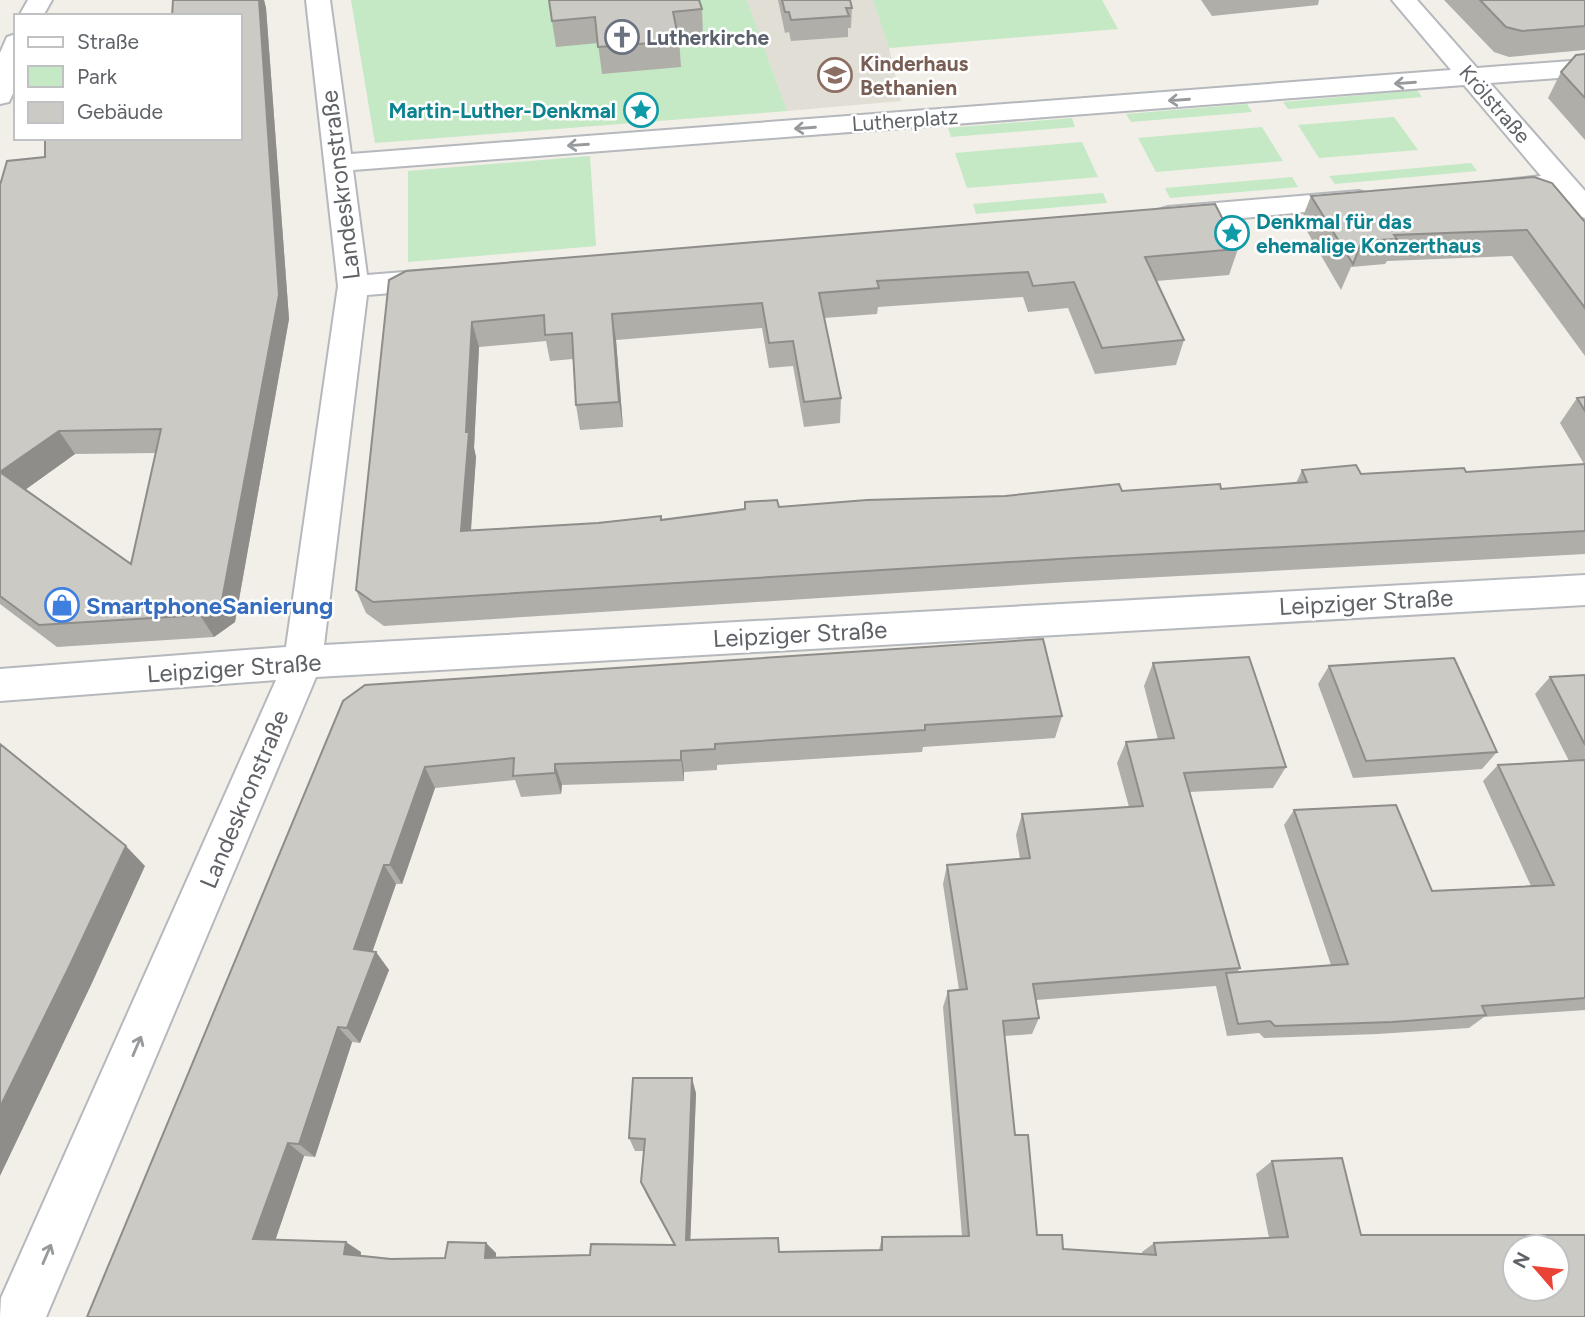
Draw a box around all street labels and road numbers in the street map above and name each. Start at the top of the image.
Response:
street label: Krölstraße [1454,60,1536,148]
street label: Landeskronstraße [314,89,366,281]
street label: Lutherplatz [851,104,959,136]
street label: Leipziger Straße [1278,583,1454,621]
street label: Leipziger Straße [712,615,888,653]
street label: Leipziger Straße [146,647,322,689]
street label: Landeskronstraße [193,706,295,892]

